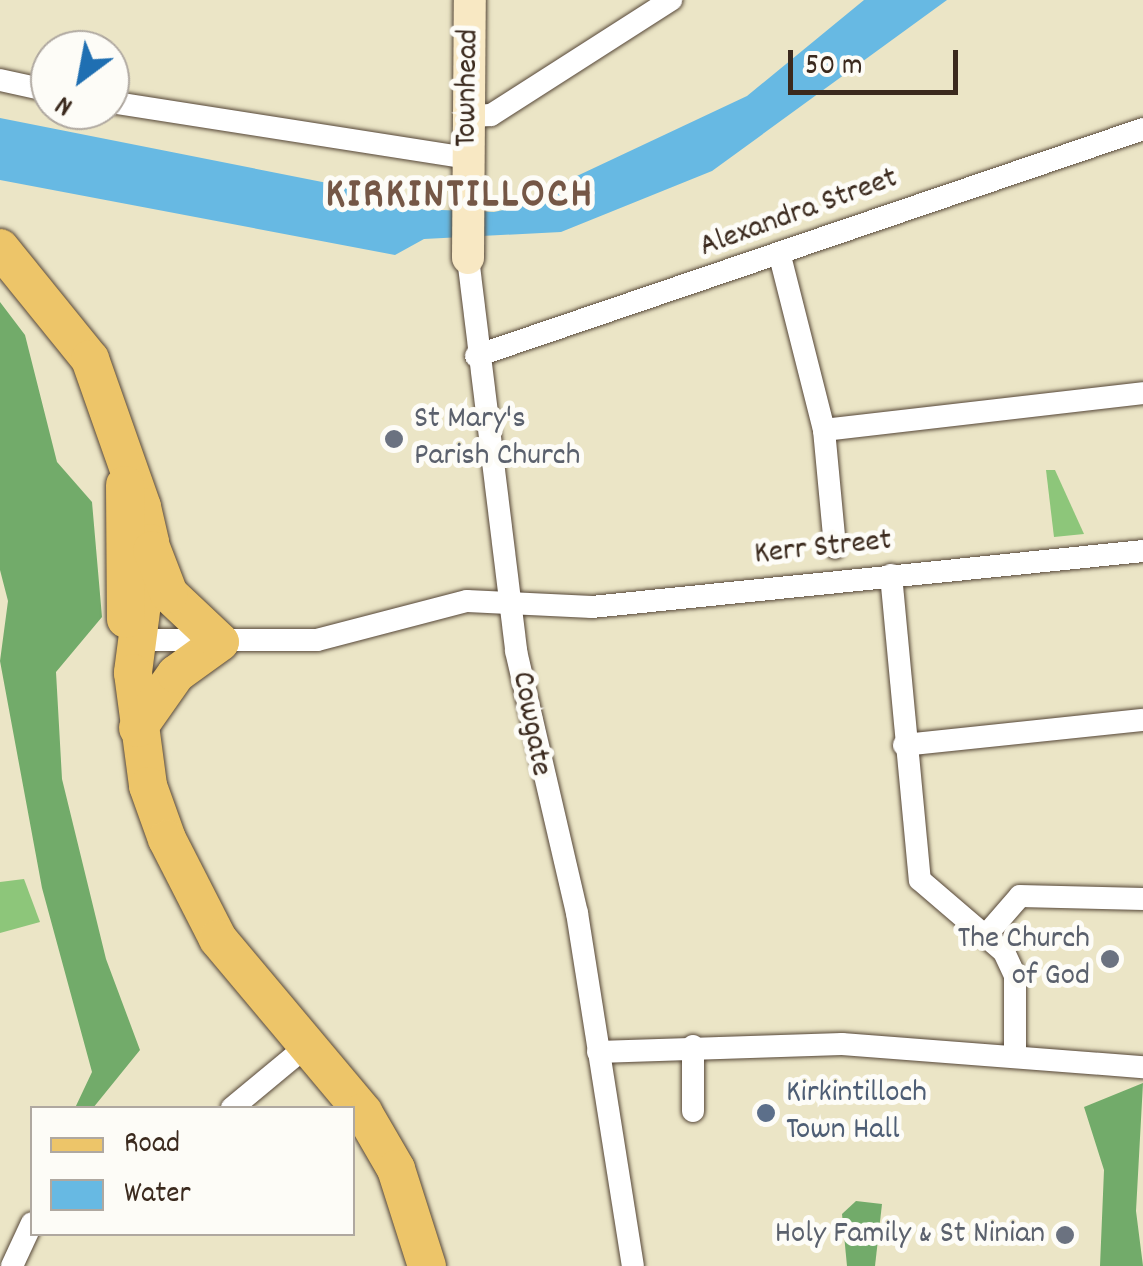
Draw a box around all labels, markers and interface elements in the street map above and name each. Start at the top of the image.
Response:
street label: Townhead [449,29,489,147]
north arrow [30,30,130,130]
scale bar [793,30,963,92]
text: 50 m [805,46,863,89]
text: N [49,83,82,124]
street label: Alexandra Street [695,160,903,268]
district label: KIRKINTILLOCH [325,172,595,222]
place label: St Mary's Parish Church [414,402,580,477]
marker: St Mary's Parish Church [383,428,405,450]
street label: Kerr Street [753,523,893,575]
street label: Cowgate [501,669,559,779]
place label: The Church of God [957,922,1090,997]
marker: The Church of God [1099,948,1121,970]
place label: Kirkintilloch Town Hall [786,1076,927,1151]
marker: Kirkintilloch Town Hall [755,1102,777,1124]
legend [30,1106,355,1236]
text: Road [124,1124,180,1167]
text: Water [124,1174,191,1217]
place label: Holy Family & St Ninian [775,1216,1045,1254]
marker: Holy Family & St Ninian [1054,1224,1076,1246]

